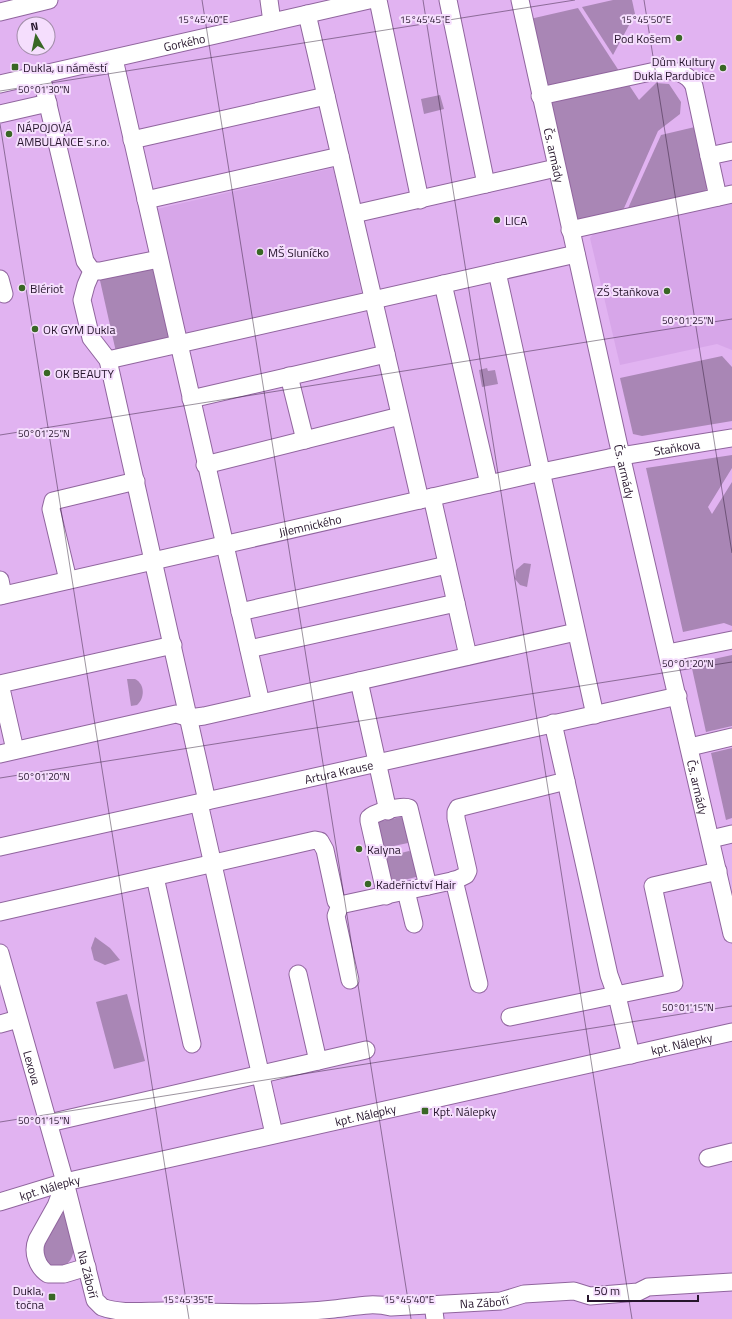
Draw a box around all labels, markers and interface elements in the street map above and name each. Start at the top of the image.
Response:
text: 15°45'40"E [178,12,229,27]
text: 15°45'45"E [400,12,451,27]
text: 15°45'50"E [621,12,672,27]
north arrow [16,16,56,56]
text: N [29,18,39,35]
street label: Gorkého [162,28,207,56]
place label: Pod Košem [614,29,671,48]
marker: Pod Košem [674,33,684,43]
place label: Dům Kultury Dukla Pardubice [634,52,715,85]
place label: Dukla, u náměstí [23,58,108,77]
marker: Dukla, u náměstí [10,62,20,72]
marker: Dům Kultury Dukla Pardubice [718,63,728,73]
text: 50°01'30"N [18,82,70,97]
place label: NÁPOJOVÁ AMBULANCE s.r.o. [17,118,109,151]
street label: Čs. armády [539,126,570,185]
marker: NÁPOJOVÁ AMBULANCE s.r.o. [4,129,14,139]
place label: LICA [505,211,527,230]
marker: LICA [492,215,502,225]
place label: MŠ Sluníčko [268,243,329,262]
marker: MŠ Sluníčko [255,247,265,257]
place label: Blériot [30,279,64,298]
place label: ZŠ Staňkova [597,282,659,301]
marker: Blériot [17,283,27,293]
marker: ZŠ Staňkova [662,286,672,296]
text: 50°01'25"N [662,313,714,328]
place label: OK GYM Dukla [43,320,115,339]
marker: OK GYM Dukla [30,324,40,334]
place label: OK BEAUTY [55,364,115,383]
marker: OK BEAUTY [42,368,52,378]
text: 50°01'25"N [18,426,70,441]
street label: Staňkova [652,434,701,460]
street label: Čs. armády [609,442,640,501]
street label: Jilemnického [277,509,343,541]
text: 50°01'20"N [662,656,714,671]
street label: Artura Krause [303,755,375,788]
street label: Čs. armády [682,758,714,817]
text: 50°01'20"N [18,769,70,784]
place label: Kalyna [367,840,401,859]
marker: Kalyna [354,844,364,854]
place label: Kadeřnictví Hair [376,875,456,894]
marker: Kadeřnictví Hair [363,879,373,889]
text: 50°01'15"N [662,1000,714,1015]
street label: kpt. Nálepky [649,1027,714,1059]
street label: Lexova [19,1048,46,1087]
street label: kpt. Nálepky [333,1098,398,1131]
place label: Kpt. Nálepky [433,1102,497,1121]
marker: Kpt. Nálepky [420,1106,430,1116]
text: 50°01'15"N [18,1113,70,1128]
street label: kpt. Nálepky [17,1169,82,1205]
street label: Na Záboří [73,1248,104,1301]
scale bar [588,1277,698,1303]
place label: Dukla, točna [13,1281,44,1314]
text: 50 m [594,1281,620,1300]
street label: Na Záboří [459,1289,512,1313]
marker: Dukla, točna [47,1292,57,1302]
text: 15°45'35"E [163,1292,214,1307]
text: 15°45'40"E [384,1292,435,1307]

